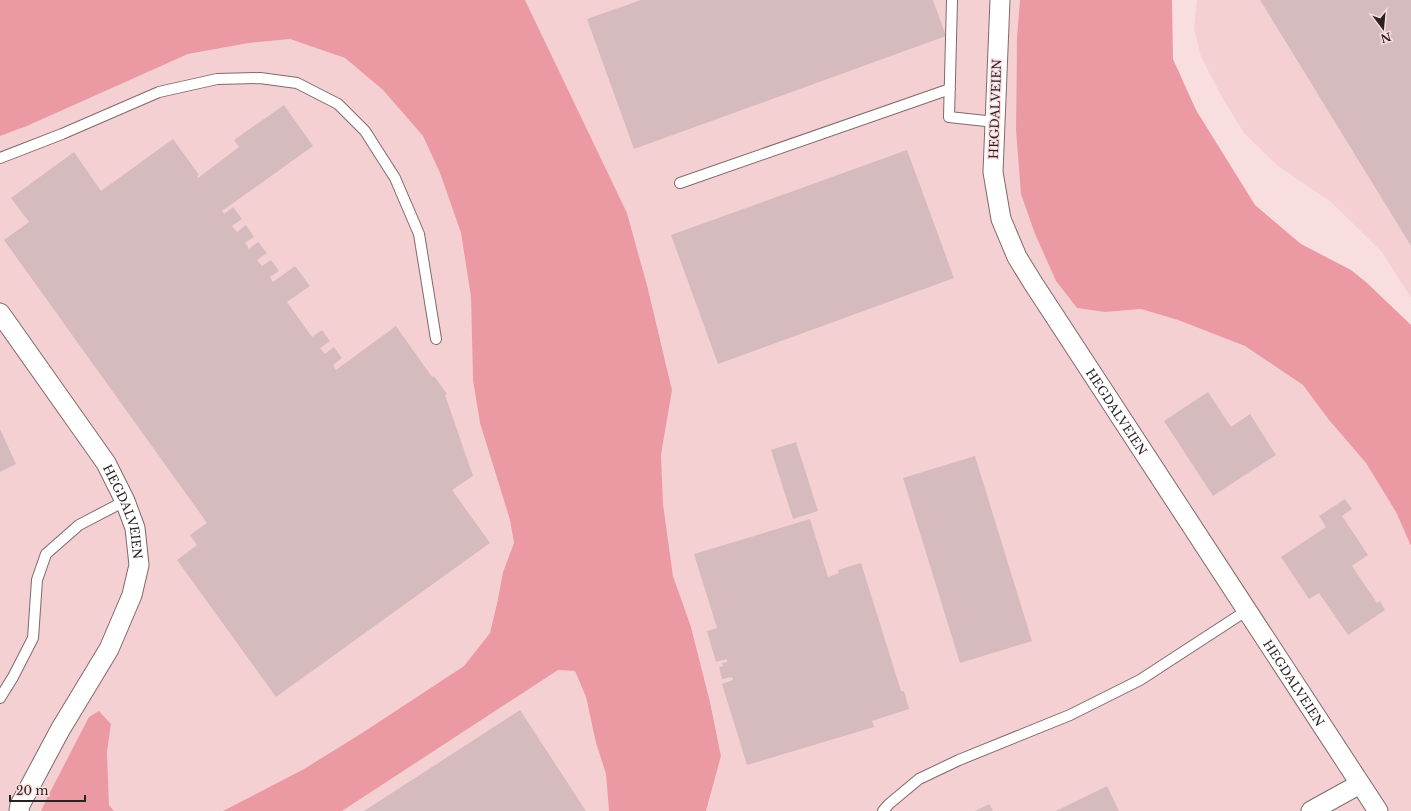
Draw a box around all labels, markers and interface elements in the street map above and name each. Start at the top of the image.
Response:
north arrow [1363,8,1403,48]
text: N [1378,29,1393,46]
street label: HEGDALVEIEN [986,59,1004,159]
street label: HEGDALVEIEN [1083,365,1151,458]
street label: HEGDALVEIEN [100,462,146,560]
street label: HEGDALVEIEN [1260,637,1328,729]
scale bar [10,777,85,803]
text: 20 m [16,783,48,798]

